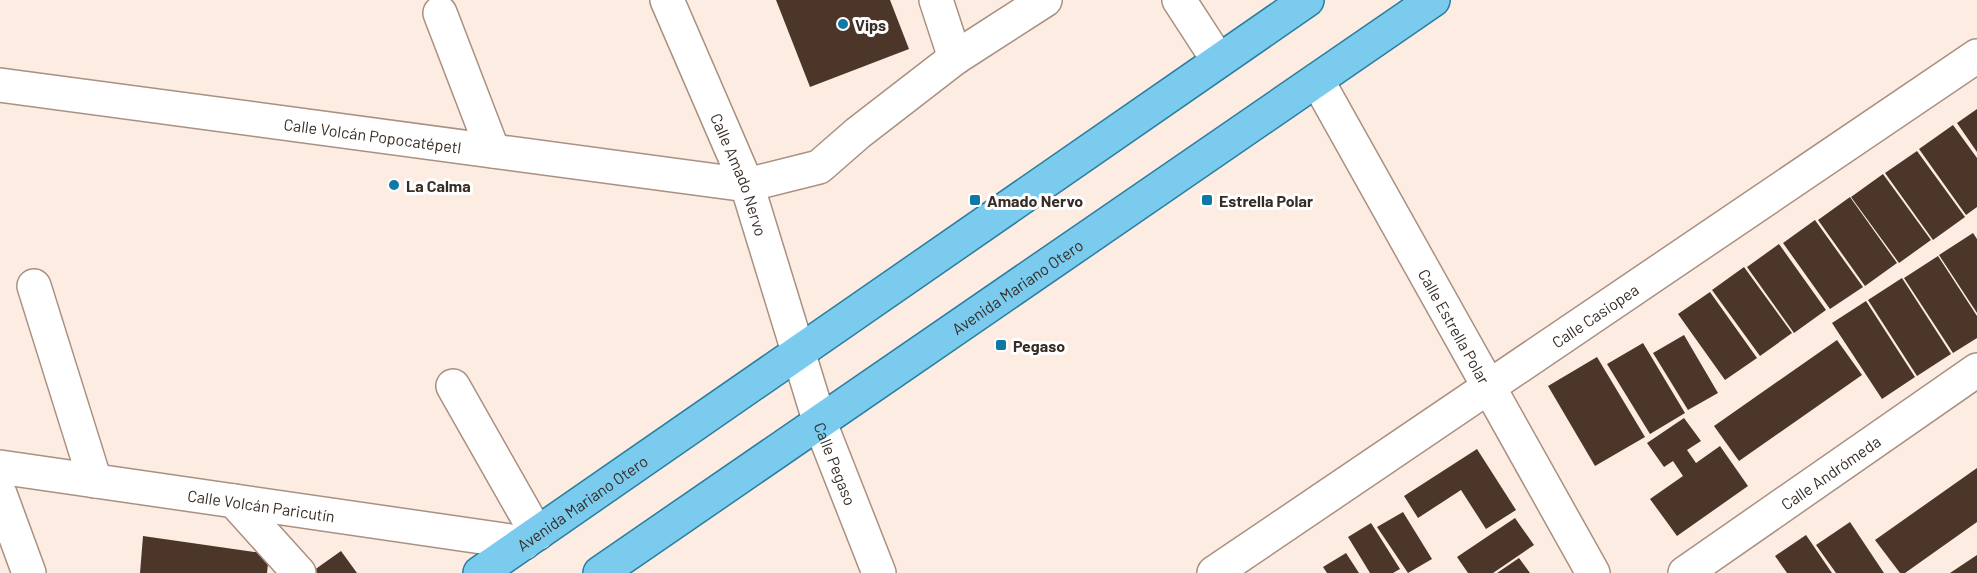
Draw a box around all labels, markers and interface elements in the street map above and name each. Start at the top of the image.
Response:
place label: Vips [855,15,886,34]
marker: Vips [836,17,850,31]
street label: Calle Amado Nervo [707,110,772,238]
street label: Calle Volcán Popocatépetl [283,114,463,156]
place label: La Calma [406,176,471,195]
marker: La Calma [387,178,401,192]
place label: Amado Nervo [987,191,1083,210]
place label: Estrella Polar [1219,191,1313,210]
marker: Amado Nervo [968,193,982,207]
marker: Estrella Polar [1200,193,1214,207]
street label: Avenida Mariano Otero [948,235,1086,338]
street label: Calle Estrella Polar [1415,265,1495,387]
street label: Calle Casiopea [1548,279,1642,351]
place label: Pegaso [1013,336,1065,355]
marker: Pegaso [994,338,1008,352]
street label: Calle Pegaso [811,419,861,508]
street label: Calle Andrómeda [1777,431,1884,513]
street label: Avenida Mariano Otero [513,451,651,554]
street label: Calle Volcán Paricutín [186,485,336,525]

